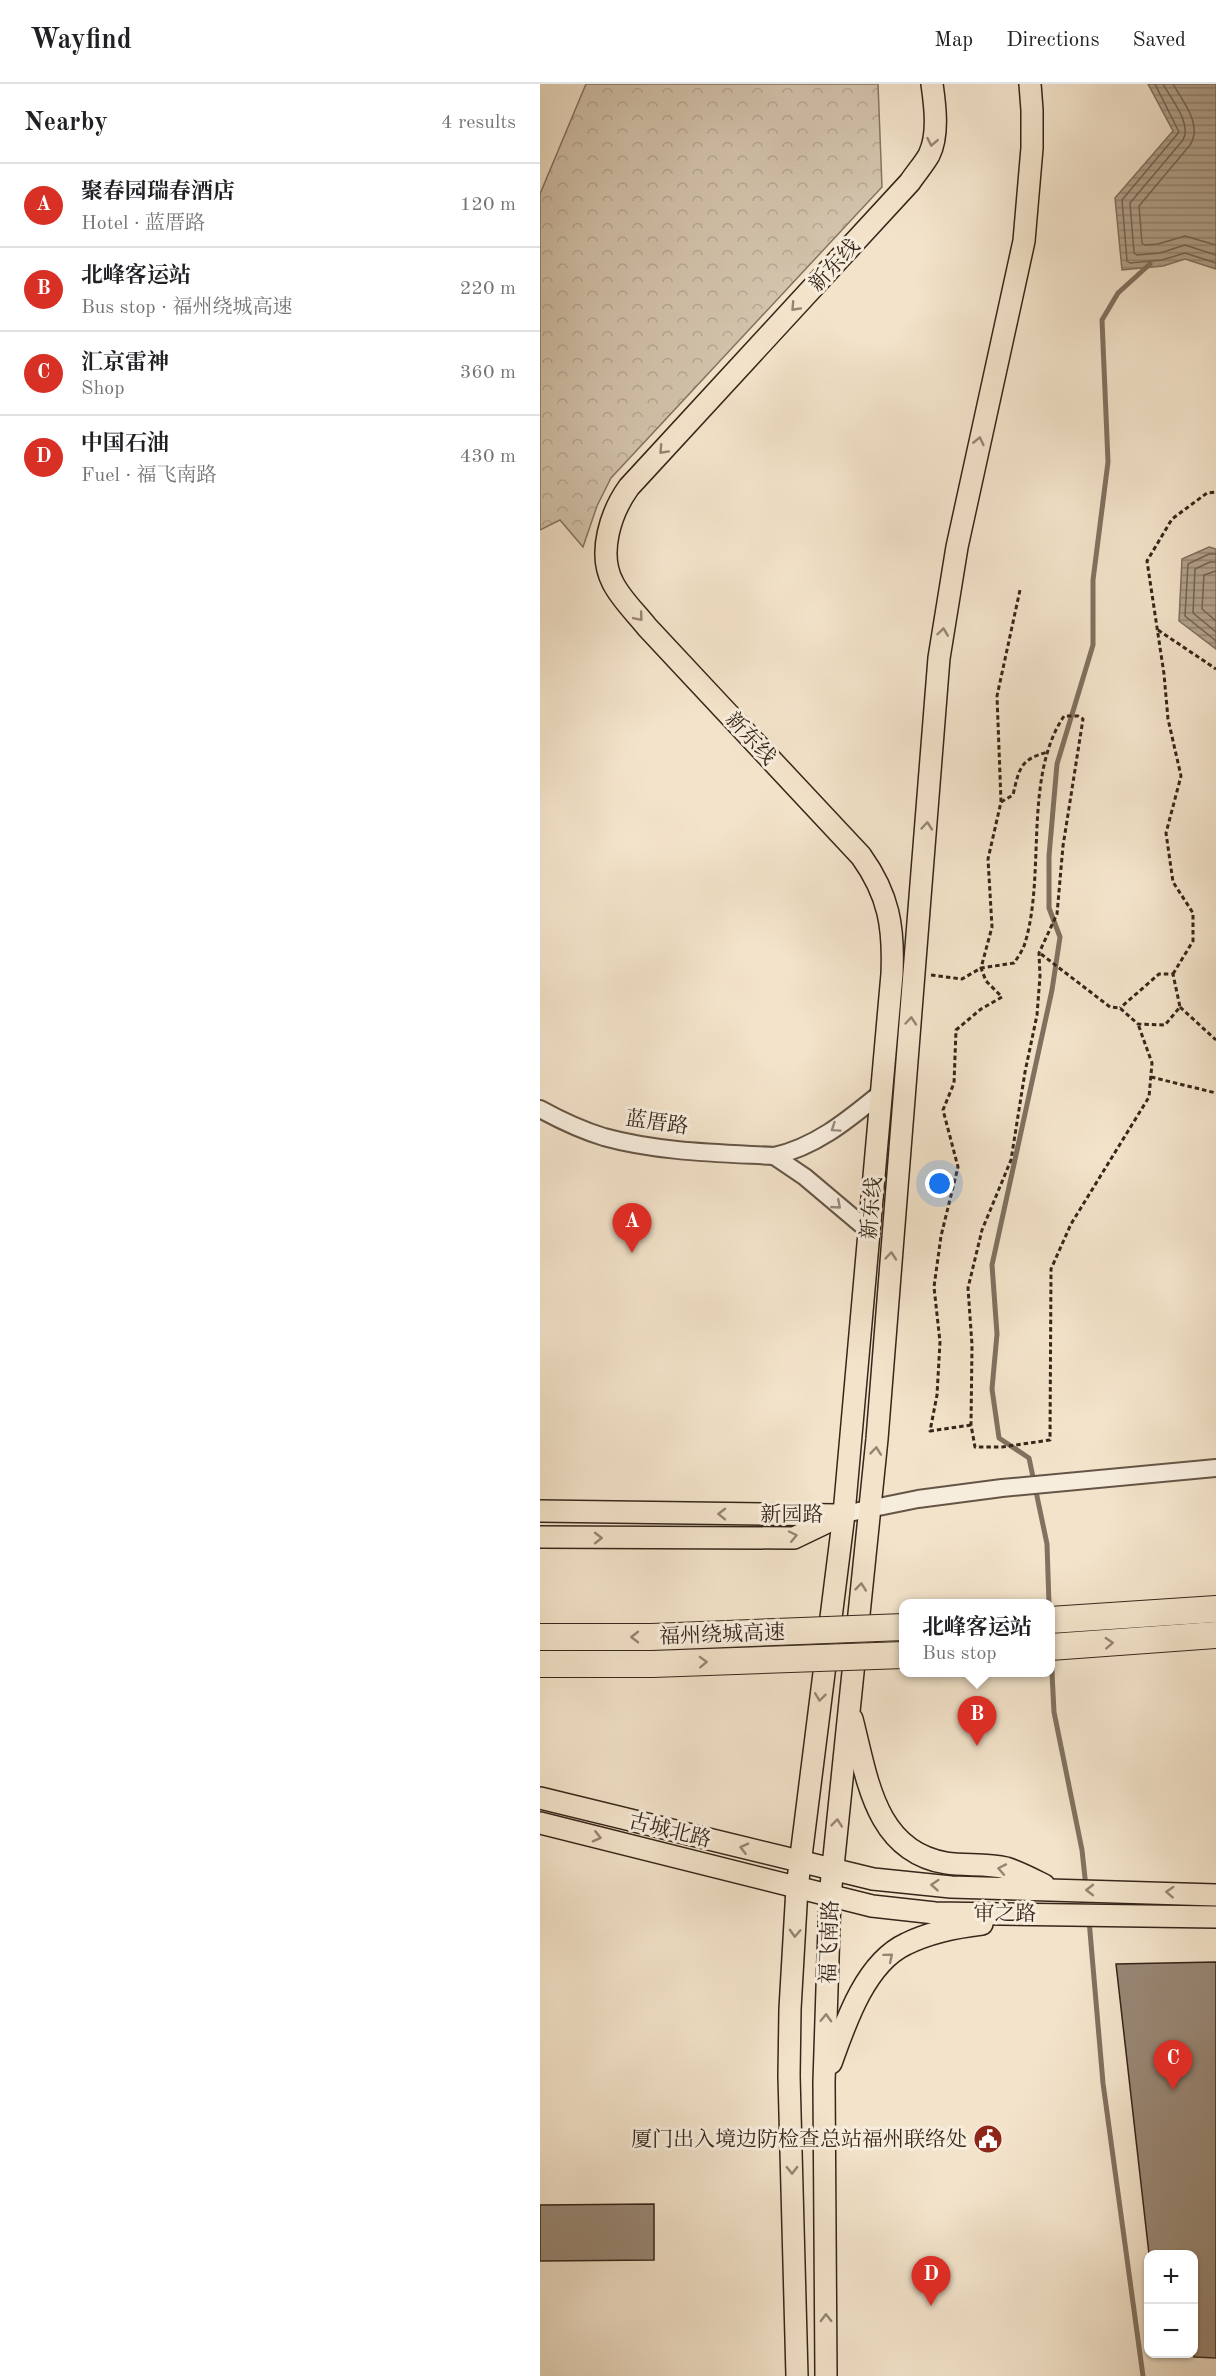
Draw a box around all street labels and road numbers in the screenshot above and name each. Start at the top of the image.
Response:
street label: 新东线 [804,234,864,296]
street label: 新东线 [721,707,781,769]
street label: 蓝厝路 [624,1107,690,1138]
street label: 新东线 [857,1176,886,1240]
street label: 新园路 [761,1503,824,1526]
street label: 福州绕城高速 [659,1621,785,1648]
street label: 古城北路 [626,1809,713,1852]
street label: 福飞南路 [817,1900,842,1984]
street label: 审之路 [974,1902,1037,1925]

